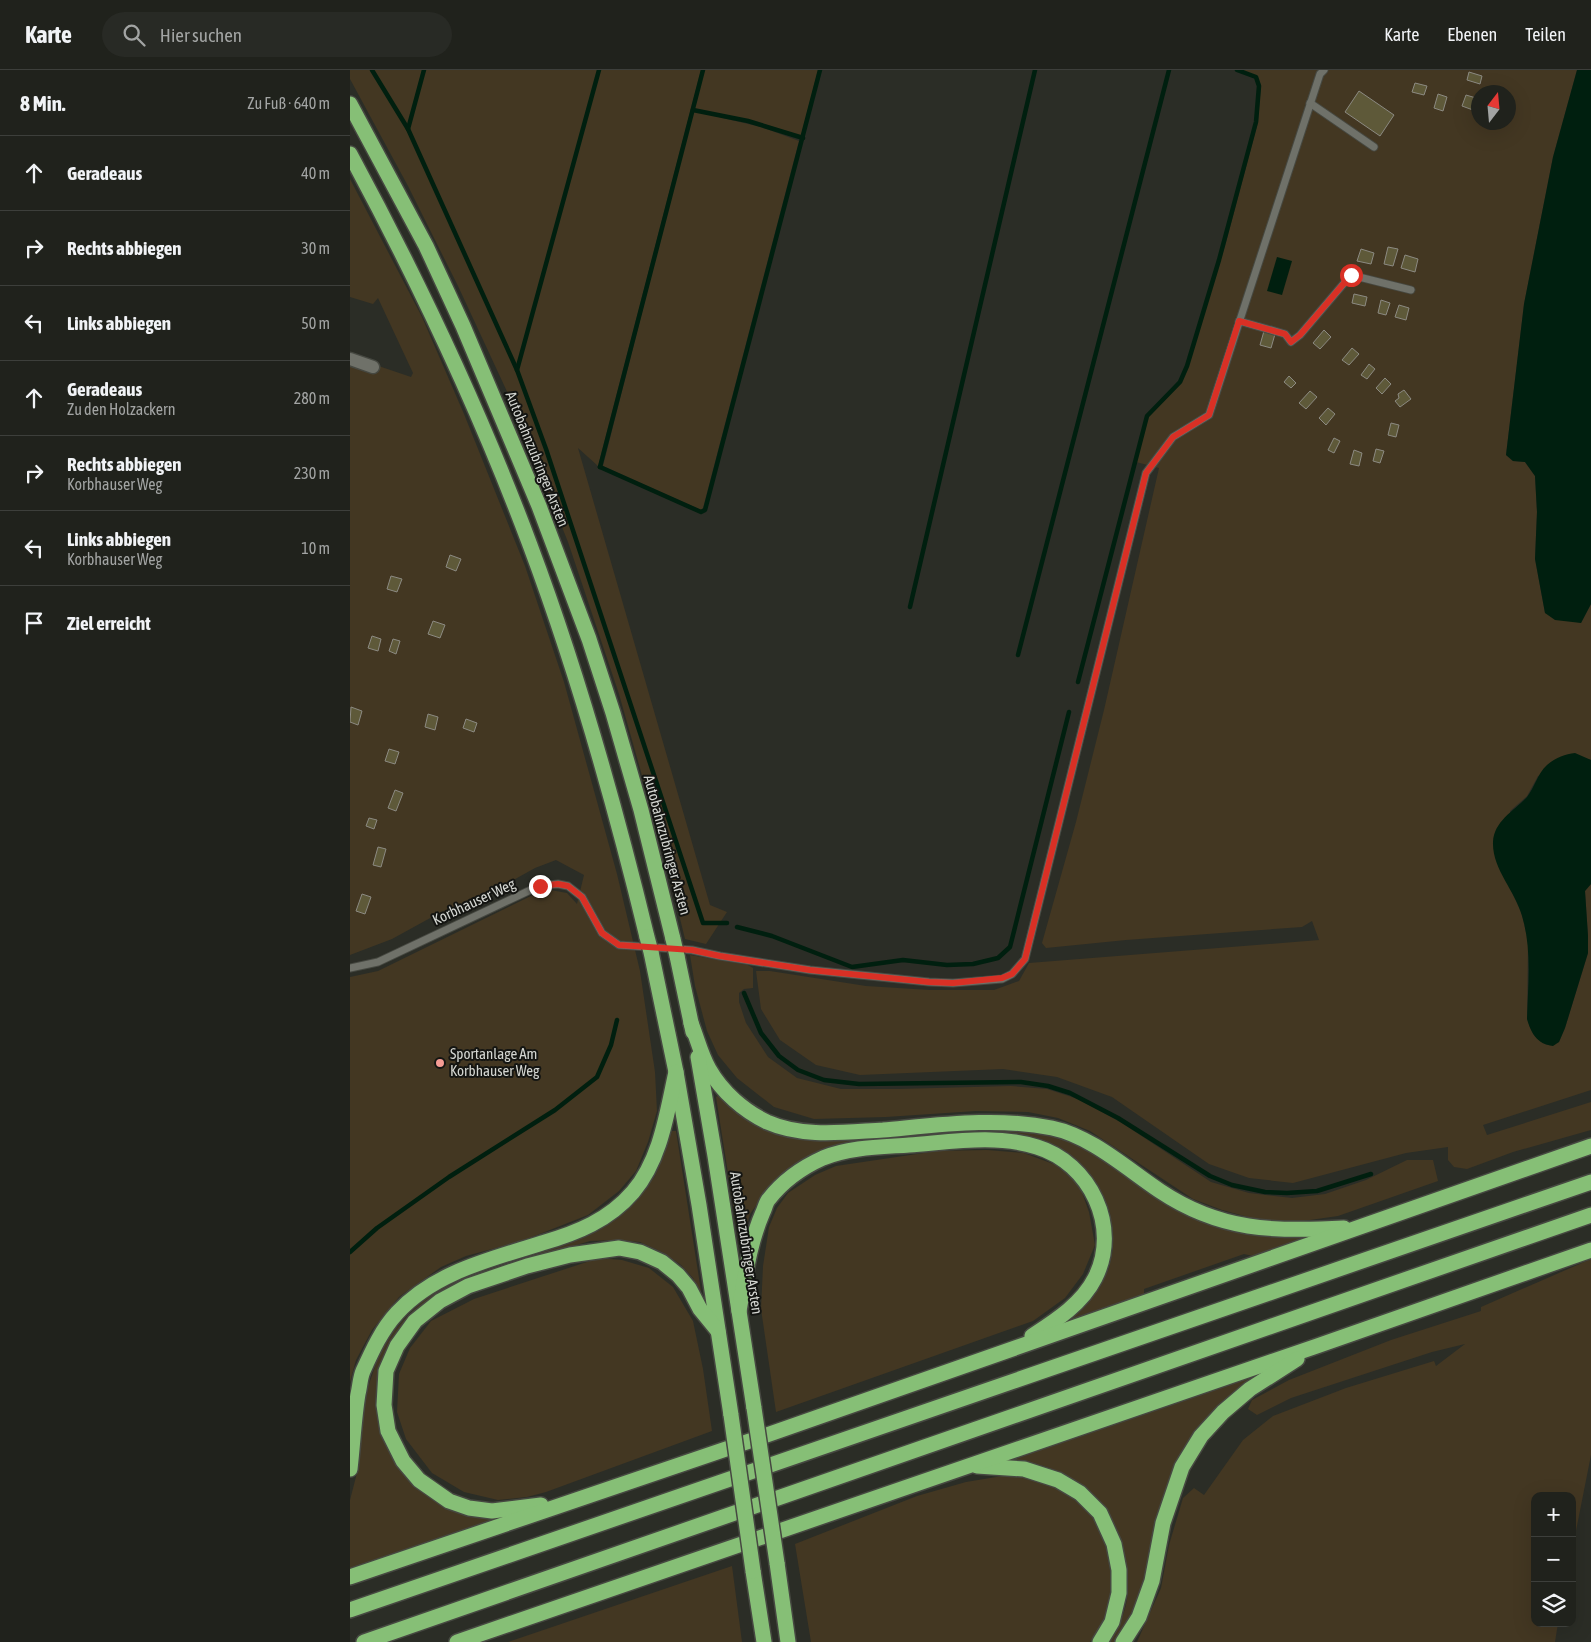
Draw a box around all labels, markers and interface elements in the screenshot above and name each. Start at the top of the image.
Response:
search box [102,12,452,57]
text: Karte [25,21,72,48]
icon: search [120,21,148,49]
text: Hier suchen [160,24,242,46]
text: Karte [1384,24,1419,45]
text: Ebenen [1447,24,1497,45]
text: Teilen [1525,24,1566,45]
north arrow [1471,85,1516,130]
text: 8 Min. [20,91,66,115]
text: Zu Fuß · 640 m [247,94,330,112]
icon: ahead [20,159,48,187]
text: Geradeaus [67,162,142,184]
text: 40 m [301,164,330,182]
icon: right [20,234,48,262]
text: Rechts abbiegen [67,237,182,259]
text: 30 m [301,239,330,257]
route start [1340,264,1363,287]
icon: left [20,309,48,337]
text: Links abbiegen [67,312,171,334]
text: 50 m [301,314,330,332]
text: Geradeaus [67,378,142,400]
icon: ahead [20,384,48,412]
text: 280 m [294,389,330,407]
street label: Autobahnzubringer Arsten [503,389,572,529]
text: Zu den Holzackern [67,400,176,418]
text: Rechts abbiegen [67,453,182,475]
icon: right [20,459,48,487]
text: 230 m [294,464,330,482]
text: Korbhauser Weg [67,475,162,493]
text: Links abbiegen [67,528,171,550]
icon: left [20,534,48,562]
text: 10 m [301,539,330,557]
text: Korbhauser Weg [67,550,162,568]
icon: arrive [20,609,48,637]
text: Ziel erreicht [67,612,151,634]
street label: Autobahnzubringer Arsten [641,773,694,917]
street label: Korbhauser Weg [430,875,518,928]
route end [529,875,552,898]
place label: Sportanlage Am Korbhauser Weg [450,1045,540,1079]
marker: Sportanlage Am Korbhauser Weg [434,1057,446,1069]
street label: Autobahnzubringer Arsten [727,1170,766,1315]
map controls [1531,1492,1576,1627]
button: + [1531,1492,1576,1537]
button: − [1531,1537,1576,1582]
button: layers [1531,1582,1576,1627]

